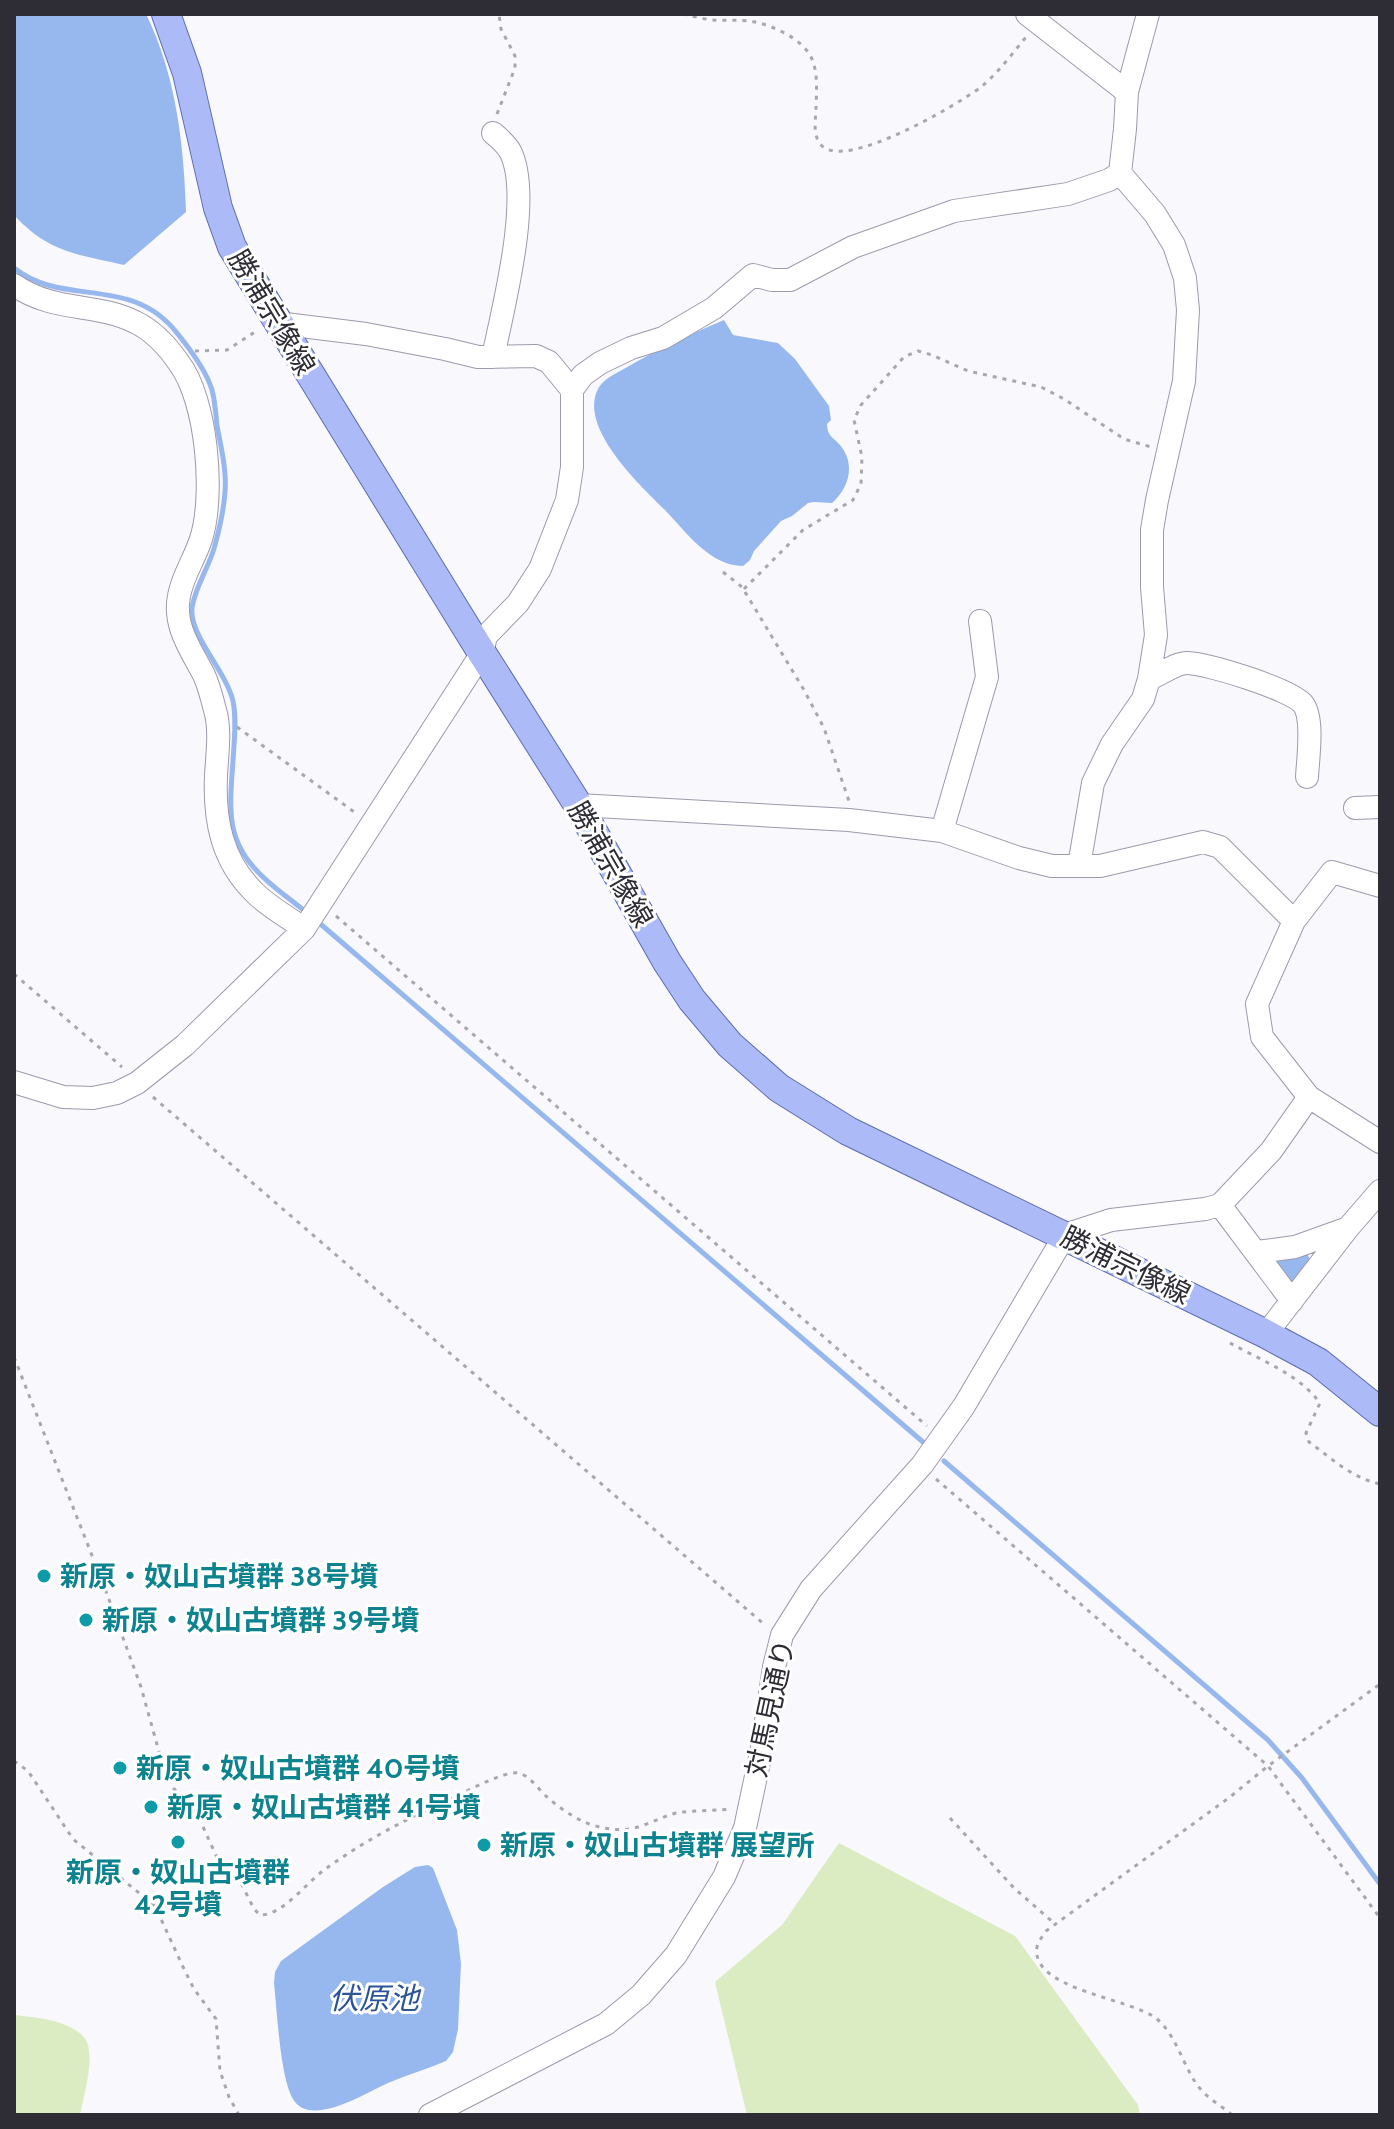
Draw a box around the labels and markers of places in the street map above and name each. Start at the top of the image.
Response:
place label: 新原・奴山古墳群 38号墳 [60,1559,378,1593]
marker: 新原・奴山古墳群 38号墳 [35,1567,53,1585]
place label: 新原・奴山古墳群 39号墳 [102,1603,419,1637]
marker: 新原・奴山古墳群 39号墳 [77,1611,95,1629]
place label: 新原・奴山古墳群 40号墳 [136,1751,459,1785]
marker: 新原・奴山古墳群 40号墳 [111,1759,129,1777]
place label: 新原・奴山古墳群 41号墳 [167,1790,481,1824]
marker: 新原・奴山古墳群 41号墳 [142,1798,160,1816]
place label: 新原・奴山古墳群 展望所 [500,1828,814,1862]
marker: 新原・奴山古墳群 42号墳 [169,1833,187,1851]
marker: 新原・奴山古墳群 展望所 [475,1836,493,1854]
place label: 新原・奴山古墳群 42号墳 [66,1855,290,1921]

